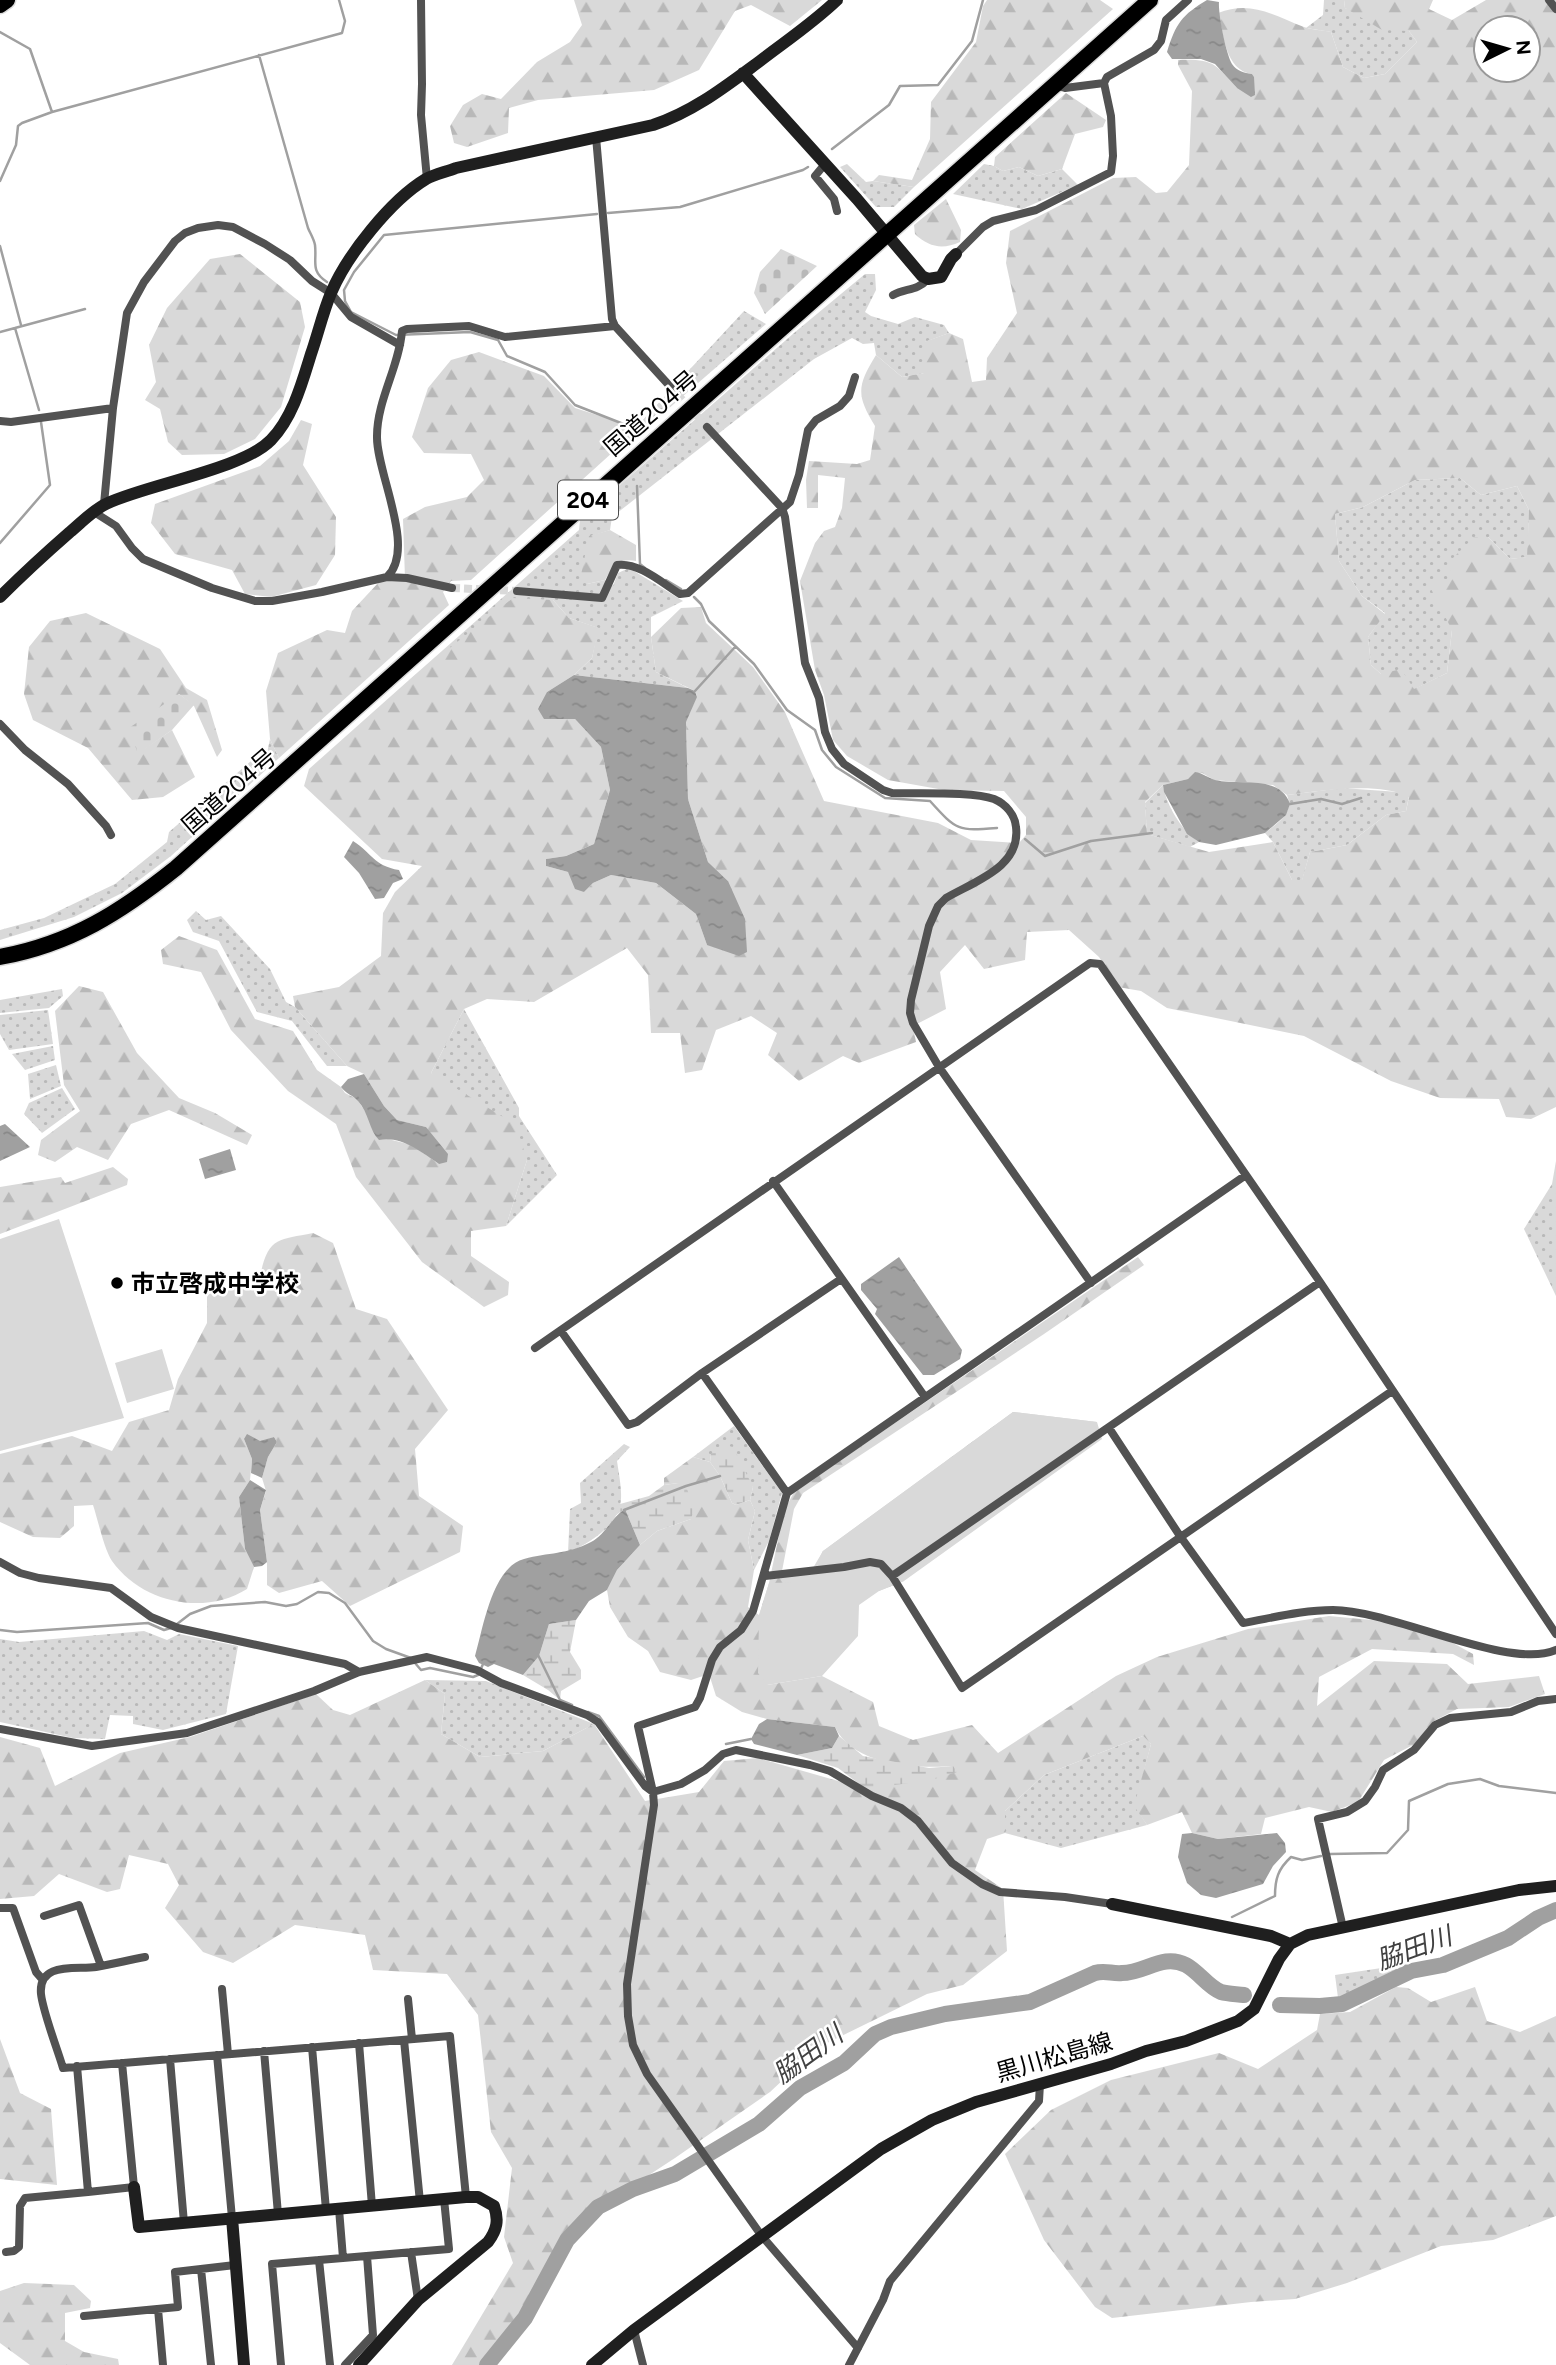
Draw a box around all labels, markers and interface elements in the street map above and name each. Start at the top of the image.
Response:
north arrow [1472,14,1542,84]
text: N [1511,39,1536,56]
street label: 国道204号 [598,364,704,462]
road number: 204 [558,480,618,520]
street label: 国道204号 [176,742,282,840]
place label: 市立啓成中学校 [131,1269,299,1298]
marker: 市立啓成中学校 [109,1275,125,1291]
water label: 脇田川 [1372,1919,1459,1976]
water label: 脇田川 [767,2016,851,2090]
street label: 黒川松島線 [992,2027,1116,2087]

